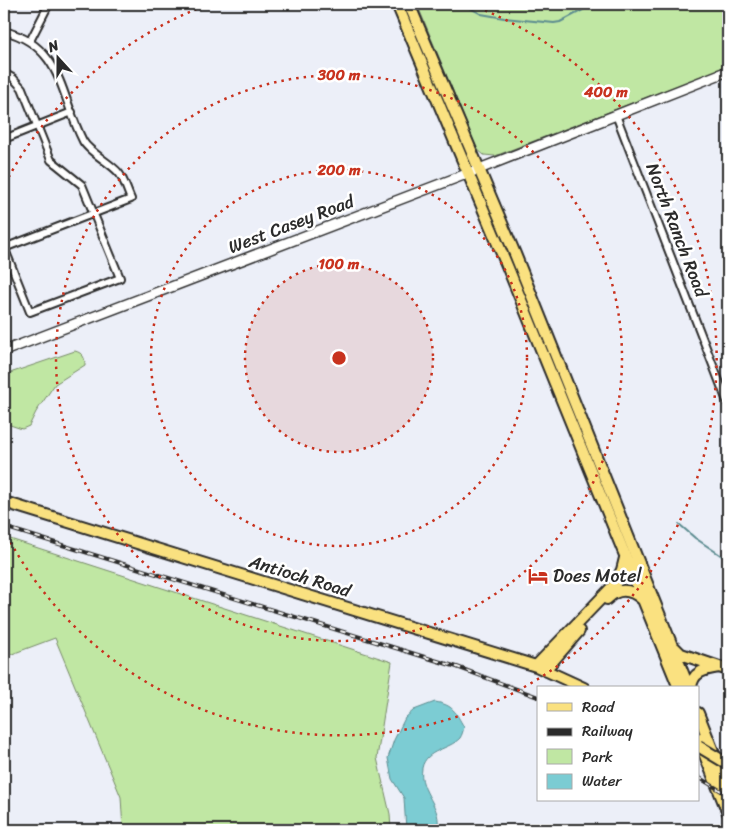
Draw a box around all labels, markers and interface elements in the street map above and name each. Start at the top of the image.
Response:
north arrow [32,32,82,82]
text: N [44,33,63,60]
text: 300 m [317,62,361,88]
text: 400 m [583,79,628,105]
text: 200 m [316,157,361,183]
street label: North Ranch Road [637,158,718,303]
street label: West Casey Road [223,185,360,263]
text: 100 m [319,251,360,277]
centre of rings [330,349,348,367]
street label: Antioch Road [244,545,356,607]
place label: Does Motel [553,560,643,592]
hotel icon: Does Motel [527,565,549,587]
legend [537,686,700,802]
text: Road [582,694,615,720]
text: Railway [582,718,633,744]
text: Park [582,744,613,770]
text: Water [582,768,622,794]

